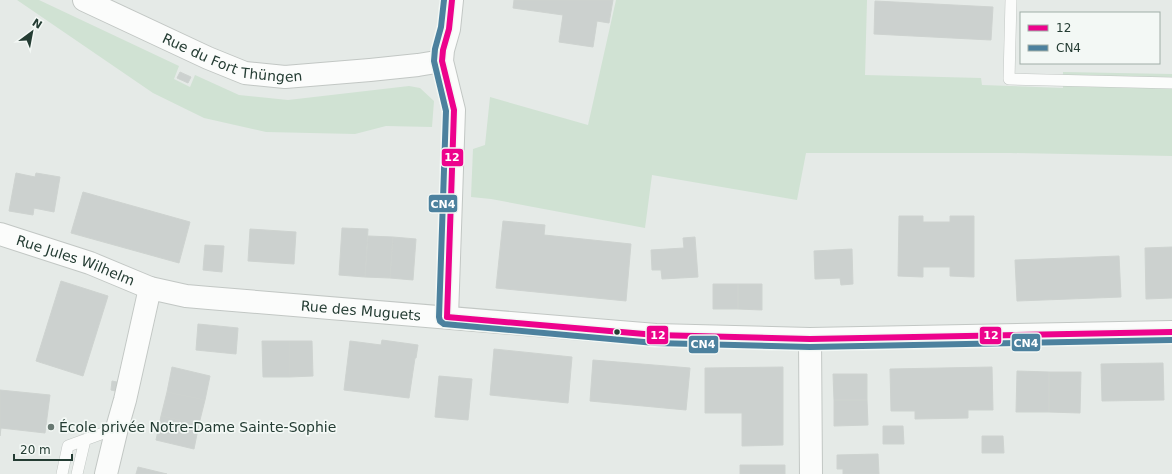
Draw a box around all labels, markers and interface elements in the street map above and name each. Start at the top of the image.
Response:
north arrow [12,12,52,52]
legend [1020,12,1160,64]
text: N [30,16,44,32]
text: 12 [1056,21,1071,35]
street label: Rue du Fort Thüngen [160,30,303,85]
text: CN4 [1056,41,1081,55]
line badge: 12 [441,148,464,167]
text: 12 [444,151,460,164]
line badge: CN4 [428,194,458,213]
text: CN4 [431,198,456,211]
street label: Rue Jules Wilhelm [14,232,137,289]
street label: Rue des Muguets [300,298,422,324]
line badge: 12 [646,325,669,345]
line badge: 12 [979,326,1002,345]
unlabelled marker [612,327,622,337]
text: 12 [650,329,666,342]
text: 12 [983,329,999,342]
line badge: CN4 [1011,333,1041,352]
line badge: CN4 [688,335,719,354]
text: CN4 [1014,337,1039,350]
text: CN4 [691,338,716,351]
place label: École privée Notre-Dame Sainte-Sophie [59,419,336,435]
marker: École privée Notre-Dame Sainte-Sophie [46,422,56,432]
scale bar [14,436,72,462]
text: 20 m [20,443,51,457]

